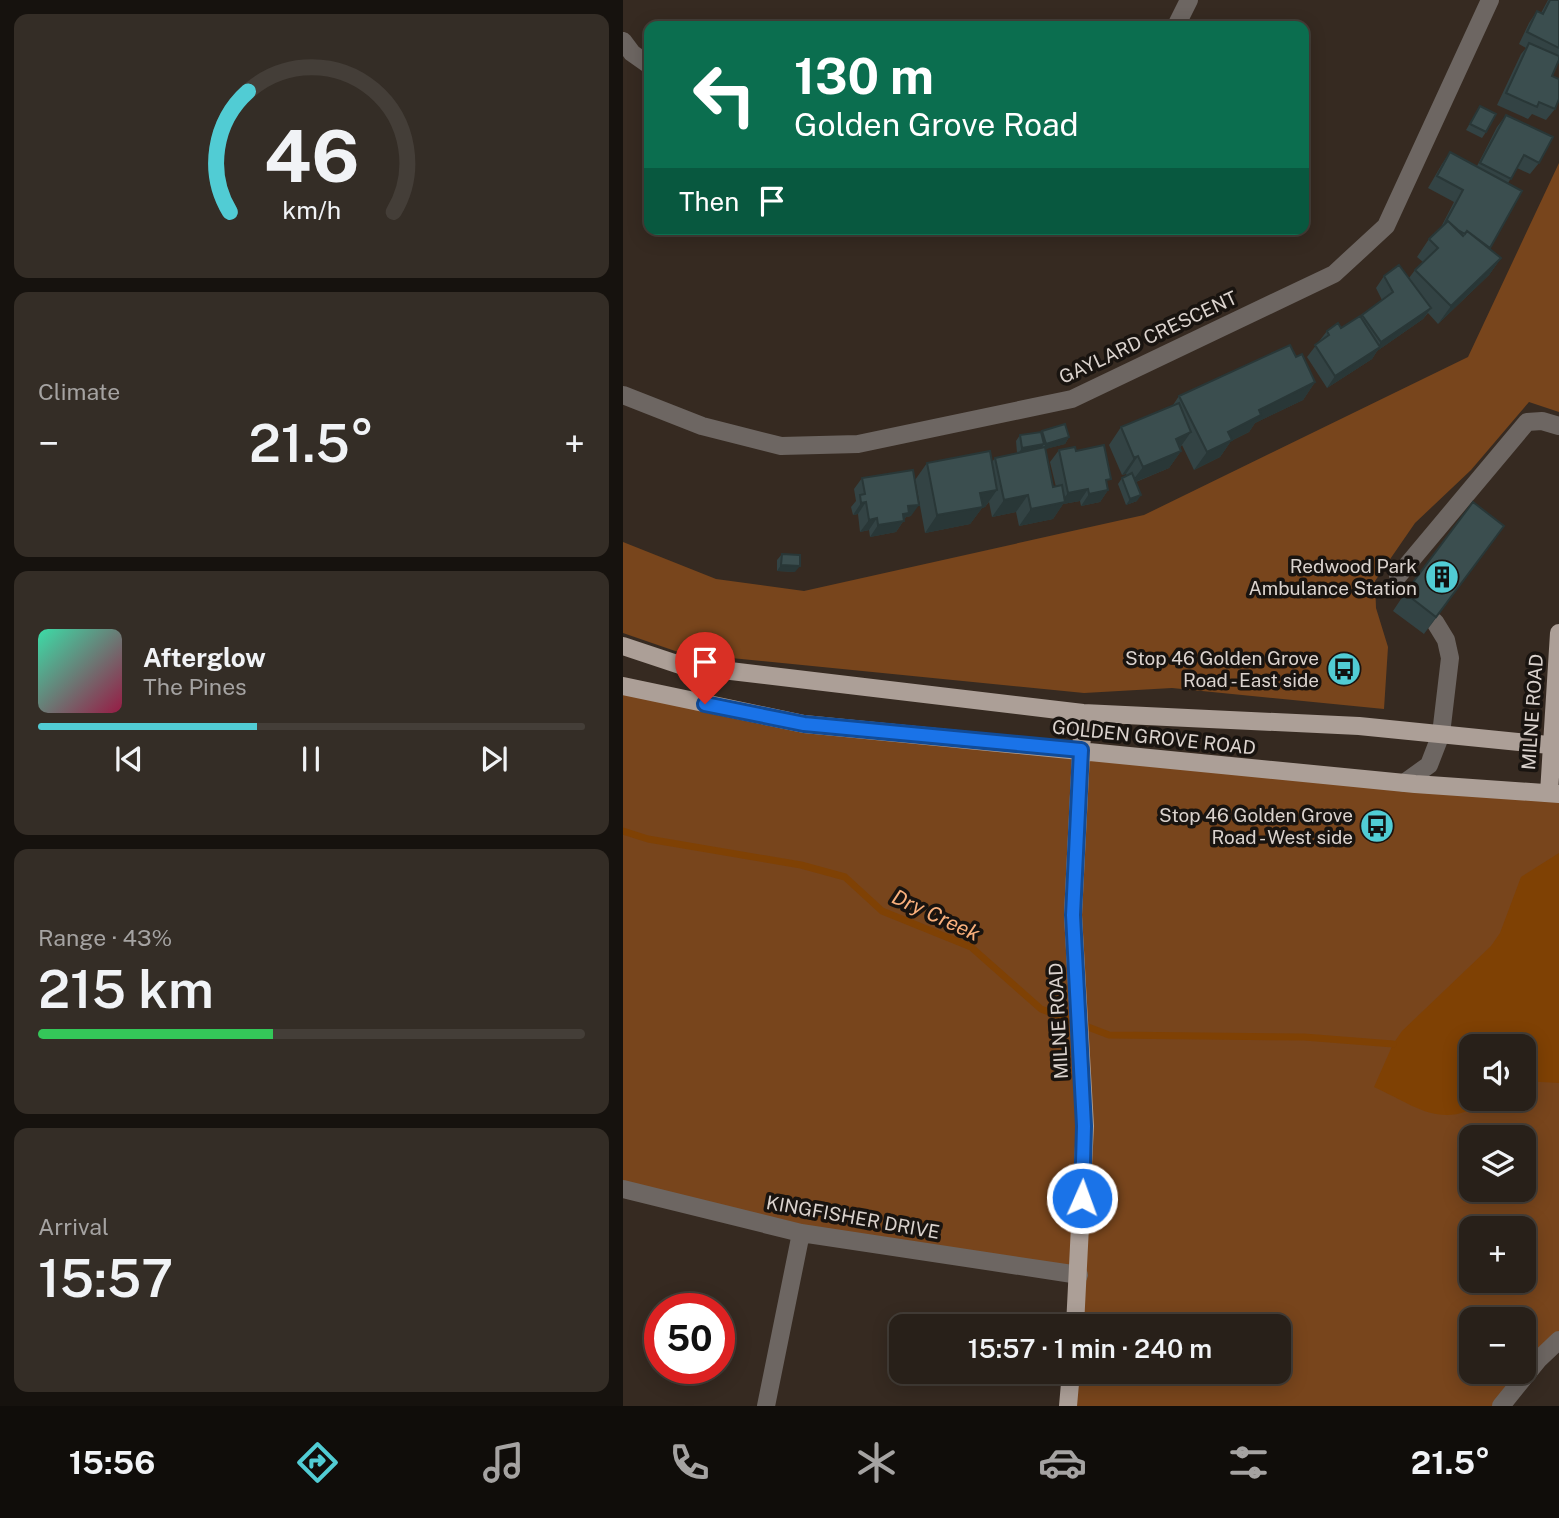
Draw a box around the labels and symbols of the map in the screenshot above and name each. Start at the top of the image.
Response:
street label: GAYLARD CRESCENT [1055,286,1241,388]
place label: Redwood Park Ambulance Station [1248,555,1417,599]
building icon: Redwood Park Ambulance Station [1423,558,1461,596]
pin [675,632,735,704]
place label: Stop 46 Golden Grove Road - East side [1125,647,1319,691]
bus stop icon: Stop 46 Golden Grove Road - East side [1325,650,1363,688]
street label: MILNE ROAD [1517,653,1547,771]
street label: GOLDEN GROVE ROAD [1051,715,1257,759]
place label: Stop 46 Golden Grove Road - West side [1159,804,1353,848]
bus stop icon: Stop 46 Golden Grove Road - West side [1358,807,1396,845]
water label: Dry Creek [888,884,984,946]
street label: MILNE ROAD [1044,962,1072,1080]
position arrow [1045,1161,1119,1235]
street label: KINGFISHER DRIVE [765,1191,941,1243]
speed limit sign: 50 [644,1293,735,1384]

